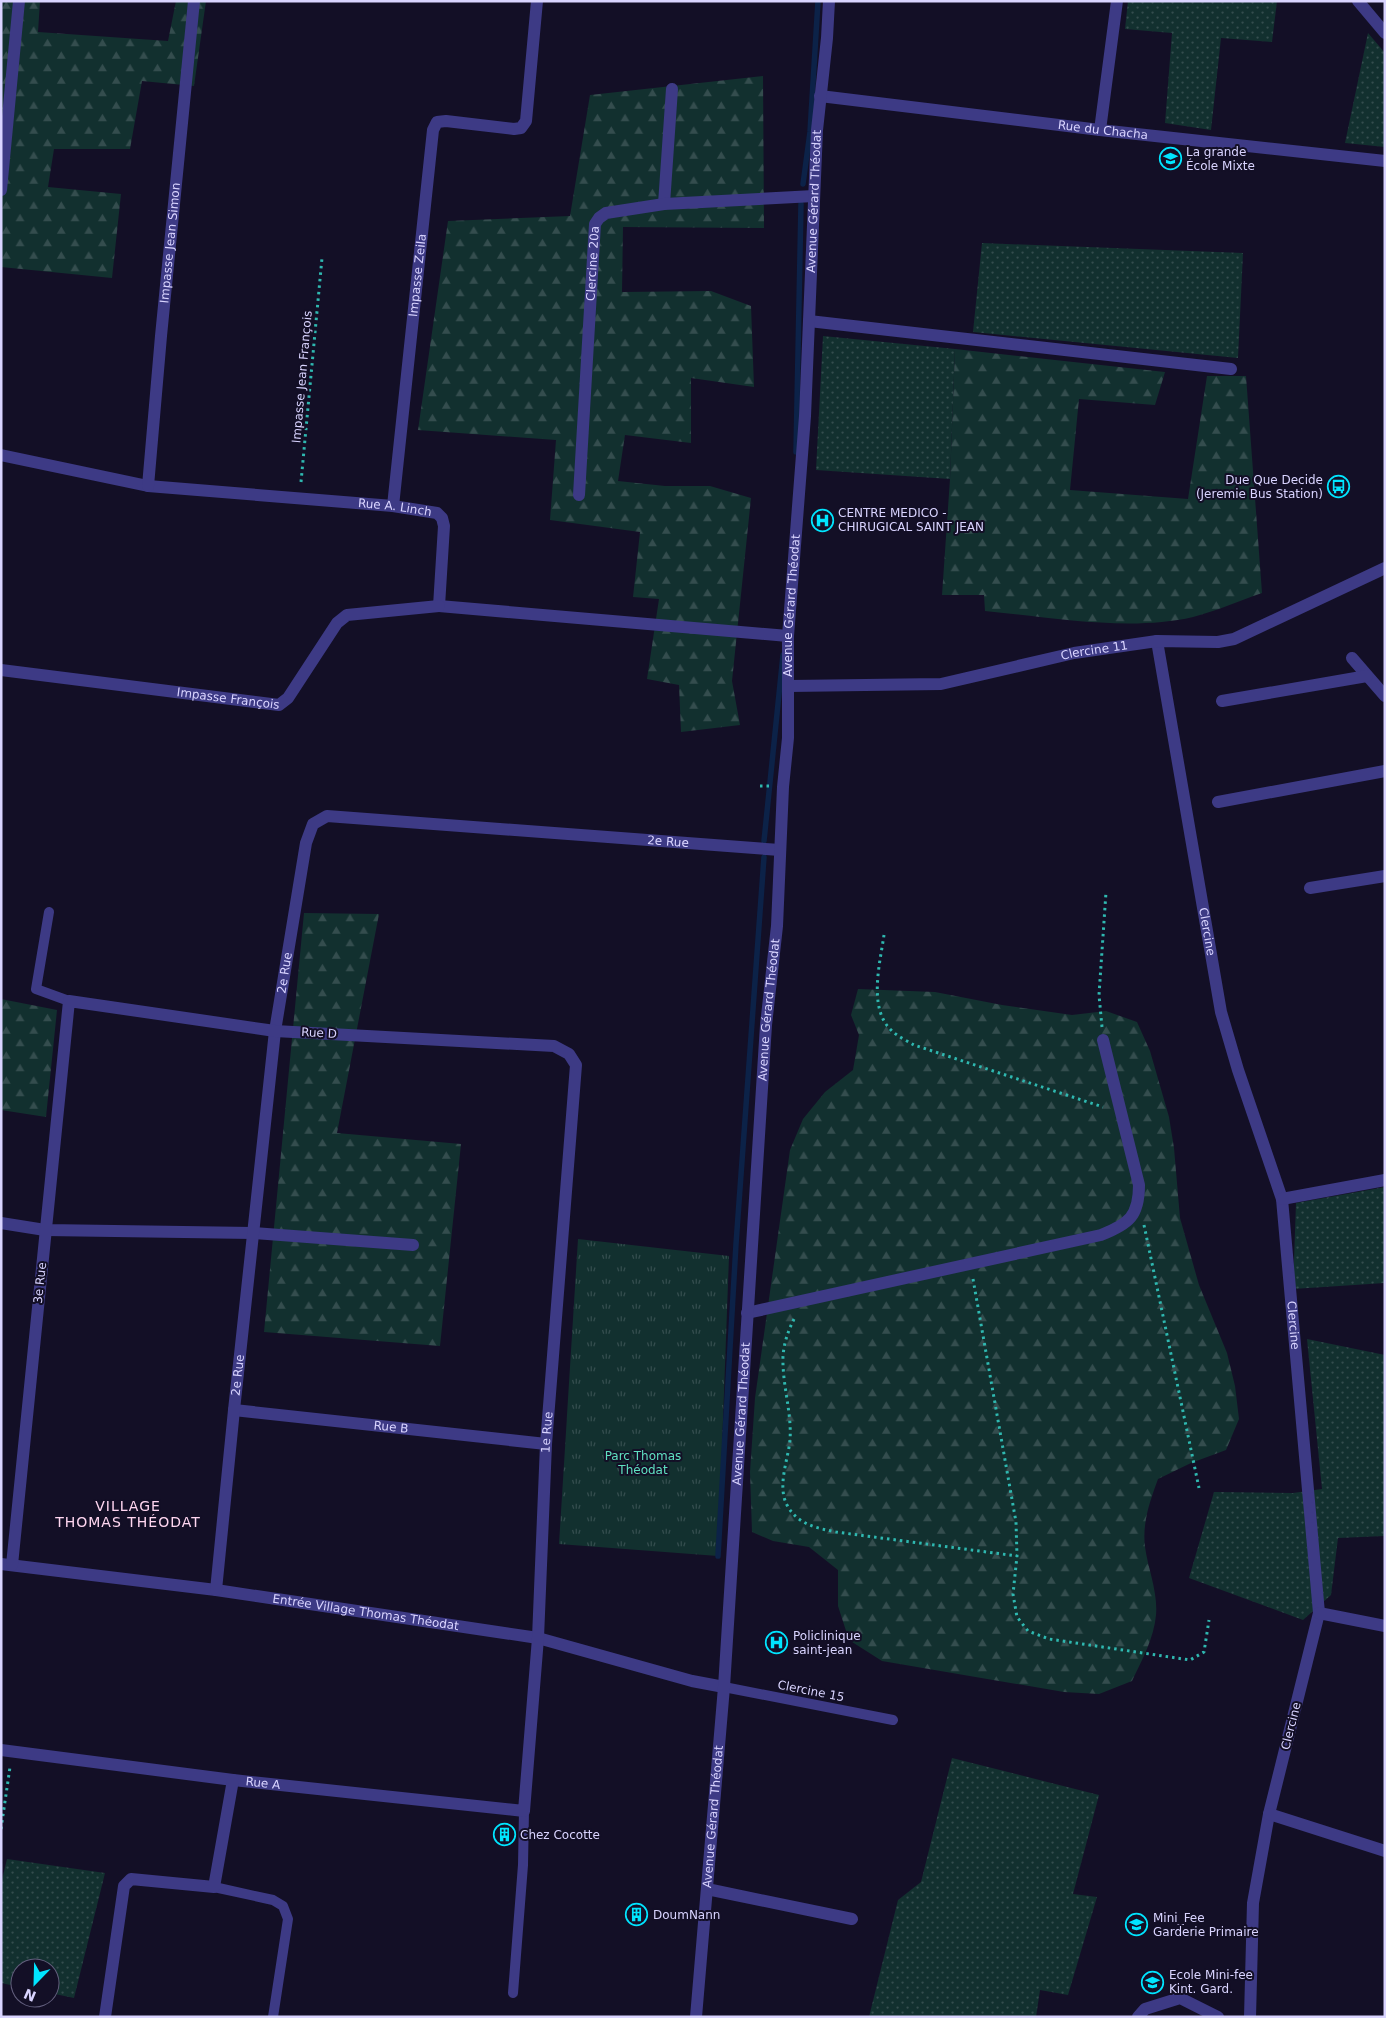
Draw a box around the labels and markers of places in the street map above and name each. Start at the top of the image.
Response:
place label: La grande École Mixte [1186,145,1255,173]
school or university icon: La grande École Mixte [1158,147,1182,171]
place label: Due Que Decide (Jeremie Bus Station) [1196,473,1323,501]
bus stop icon: Due Que Decide (Jeremie Bus Station) [1327,475,1351,499]
place label: CENTRE MEDICO - CHIRUGICAL SAINT JEAN [838,506,984,534]
hospital icon: CENTRE MEDICO - CHIRUGICAL SAINT JEAN [810,508,834,532]
place label: Policlinique saint-jean [793,1629,861,1657]
hospital icon: Policlinique saint-jean [765,1631,789,1655]
building icon: Chez Cocotte [492,1823,516,1847]
place label: Chez Cocotte [520,1828,600,1842]
building icon: DoumNann [625,1903,649,1927]
place label: DoumNann [653,1908,720,1922]
place label: Mini_Fee Garderie Primaire [1153,1911,1259,1939]
school or university icon: Mini_Fee Garderie Primaire [1125,1913,1149,1937]
place label: Ecole Mini-fee Kint. Gard. [1169,1968,1253,1996]
school or university icon: Ecole Mini-fee Kint. Gard. [1141,1970,1165,1994]

